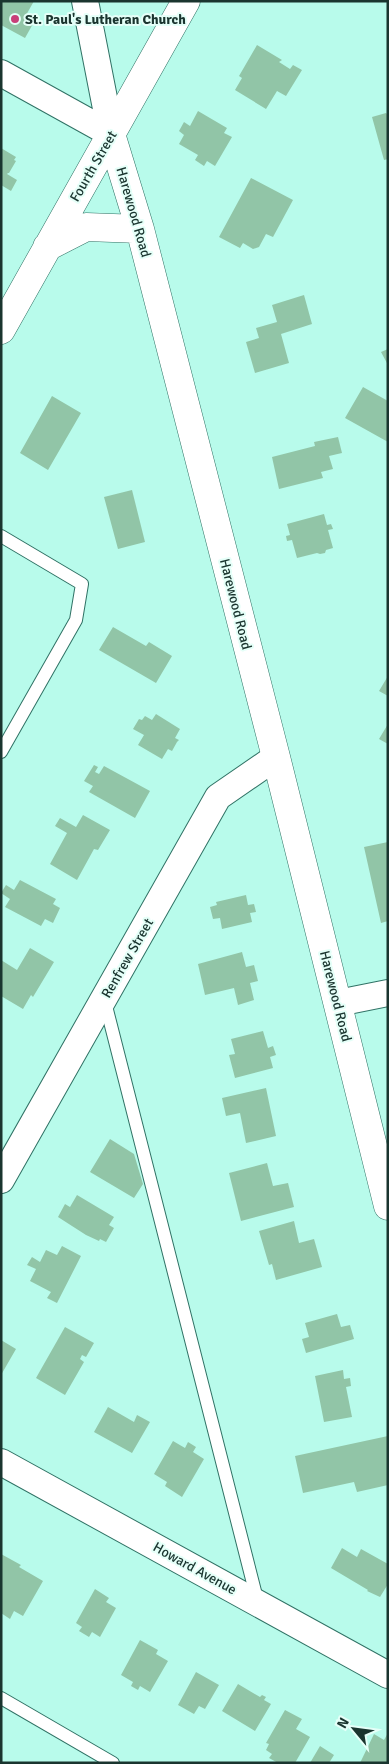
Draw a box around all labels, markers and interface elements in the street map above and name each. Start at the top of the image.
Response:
place label: St. Paul's Lutheran Church [25,11,186,28]
marker: St. Paul's Lutheran Church [9,13,21,25]
street label: Fourth Street [66,128,121,205]
street label: Harewood Road [113,165,155,259]
street label: Harewood Road [216,557,255,651]
street label: Renfrew Street [98,915,157,1001]
street label: Harewood Road [316,949,355,1043]
street label: Howard Avenue [150,1538,240,1598]
north arrow [329,1704,379,1754]
text: N [333,1715,353,1731]

